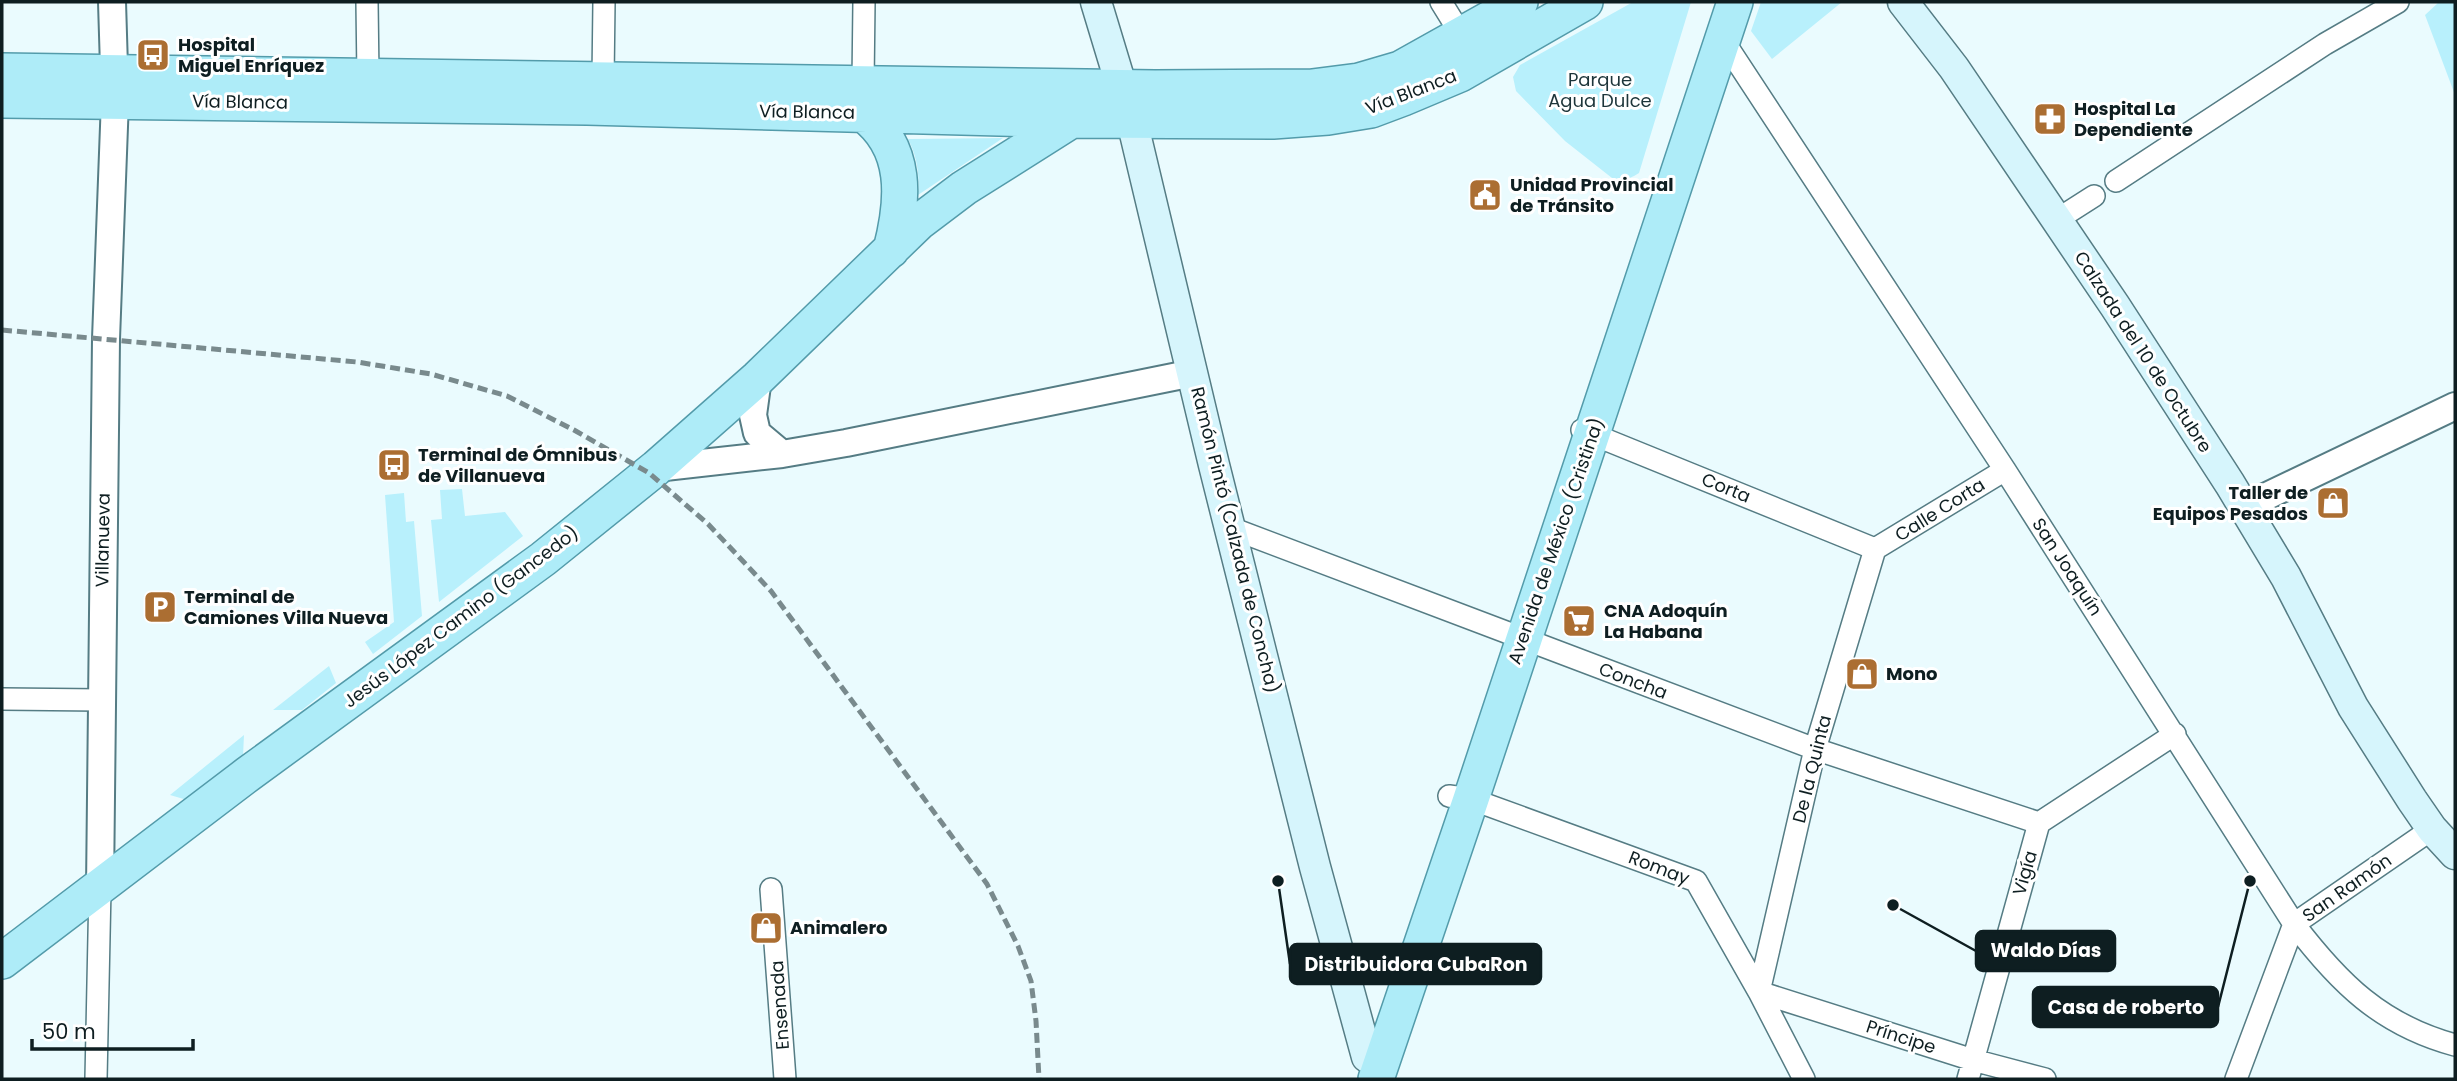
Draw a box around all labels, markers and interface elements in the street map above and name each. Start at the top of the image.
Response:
place label: Hospital Miguel Enríquez [178,32,324,78]
bus stop icon: Hospital Miguel Enríquez [134,36,172,74]
street label: Vía Blanca [1362,63,1460,120]
park label: Parque Agua Dulce [1548,67,1652,113]
street label: Vía Blanca [192,88,288,115]
place label: Hospital La Dependiente [2074,96,2193,142]
street label: Vía Blanca [759,98,855,125]
pharmacy icon: Hospital La Dependiente [2031,100,2069,138]
place label: Unidad Provincial de Tránsito [1510,172,1673,218]
public building icon: Unidad Provincial de Tránsito [1466,176,1504,214]
street label: Calzada del 10 de Octubre [2069,246,2218,457]
street label: Ramón Pintó (Calzada de Concha) [1185,384,1286,696]
street label: Avenida de México (Cristina) [1502,414,1610,667]
place label: Terminal de Ómnibus de Villanueva [418,442,617,488]
bus stop icon: Terminal de Ómnibus de Villanueva [375,446,413,484]
street label: Corta [1698,466,1754,509]
street label: Calle Corta [1890,472,1990,547]
place label: Taller de Equipos Pesados [2153,480,2308,526]
shop icon: Taller de Equipos Pesados [2314,484,2352,522]
street label: Villanueva [89,493,116,587]
street label: San Joaquín [2026,513,2108,620]
street label: Jesús López Camino (Gancedo) [338,520,583,713]
place label: Terminal de Camiones Villa Nueva [184,584,388,630]
parking icon: Terminal de Camiones Villa Nueva [141,588,179,626]
place label: CNA Adoquín La Habana [1604,598,1728,644]
supermarket icon: CNA Adoquín La Habana [1560,602,1598,640]
shop icon: Mono [1843,655,1881,693]
street label: Concha [1595,656,1671,705]
place label: Mono [1886,661,1938,686]
street label: De la Quinta [1786,712,1837,825]
street label: Romay [1625,845,1693,891]
street label: Vigía [2006,848,2043,898]
street label: San Ramón [2297,848,2396,928]
shop icon: Animalero [747,909,785,947]
place label: Animalero [790,915,888,940]
callout: Waldo Días [1976,931,2115,971]
text: Waldo Días [1991,937,2101,964]
callout: Distribuidora CubaRon [1290,944,1541,984]
text: Distribuidora CubaRon [1304,951,1528,978]
street label: Ensenada [764,960,795,1050]
callout: Casa de roberto [2033,987,2218,1027]
text: Casa de roberto [2048,994,2204,1021]
scale bar [32,1007,192,1052]
street label: Príncipe [1863,1014,1939,1060]
text: 50 m [42,1017,96,1046]

